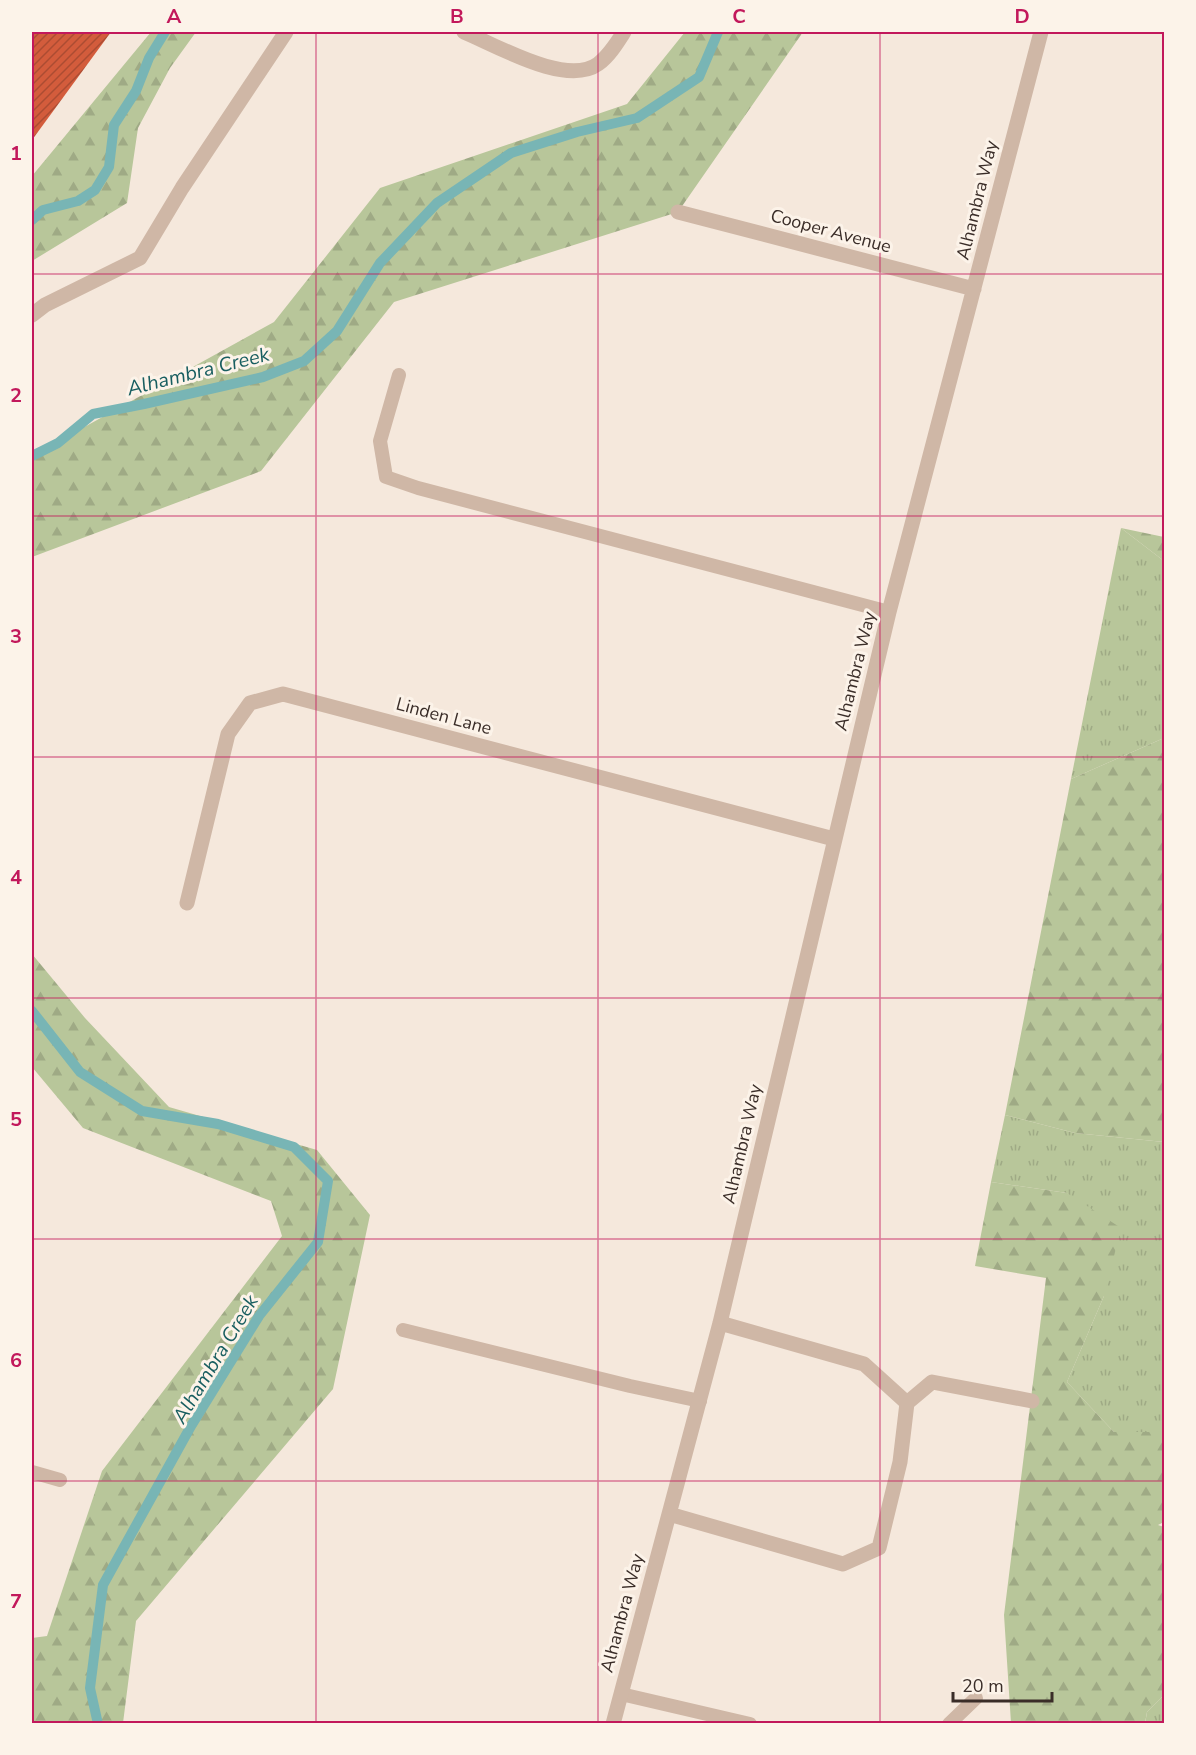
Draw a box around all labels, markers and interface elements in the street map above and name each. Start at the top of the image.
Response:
text: A [167,3,182,30]
text: B [450,3,464,30]
text: C [732,3,746,30]
text: D [1014,3,1030,30]
street label: Alhambra Way [951,137,1004,262]
text: 1 [10,140,22,167]
street label: Cooper Avenue [768,203,894,259]
water label: Alhambra Creek [123,341,273,402]
text: 2 [10,382,22,409]
street label: Alhambra Way [829,608,882,733]
text: 3 [10,623,22,650]
street label: Linden Lane [393,692,495,740]
text: 4 [10,864,22,891]
street label: Alhambra Way [717,1081,768,1206]
text: 5 [10,1106,22,1133]
water label: Alhambra Creek [166,1289,265,1430]
text: 6 [10,1347,22,1374]
street label: Alhambra Way [595,1550,650,1675]
text: 7 [10,1588,22,1615]
scale bar [953,1665,1052,1703]
text: 20 m [962,1674,1004,1698]

